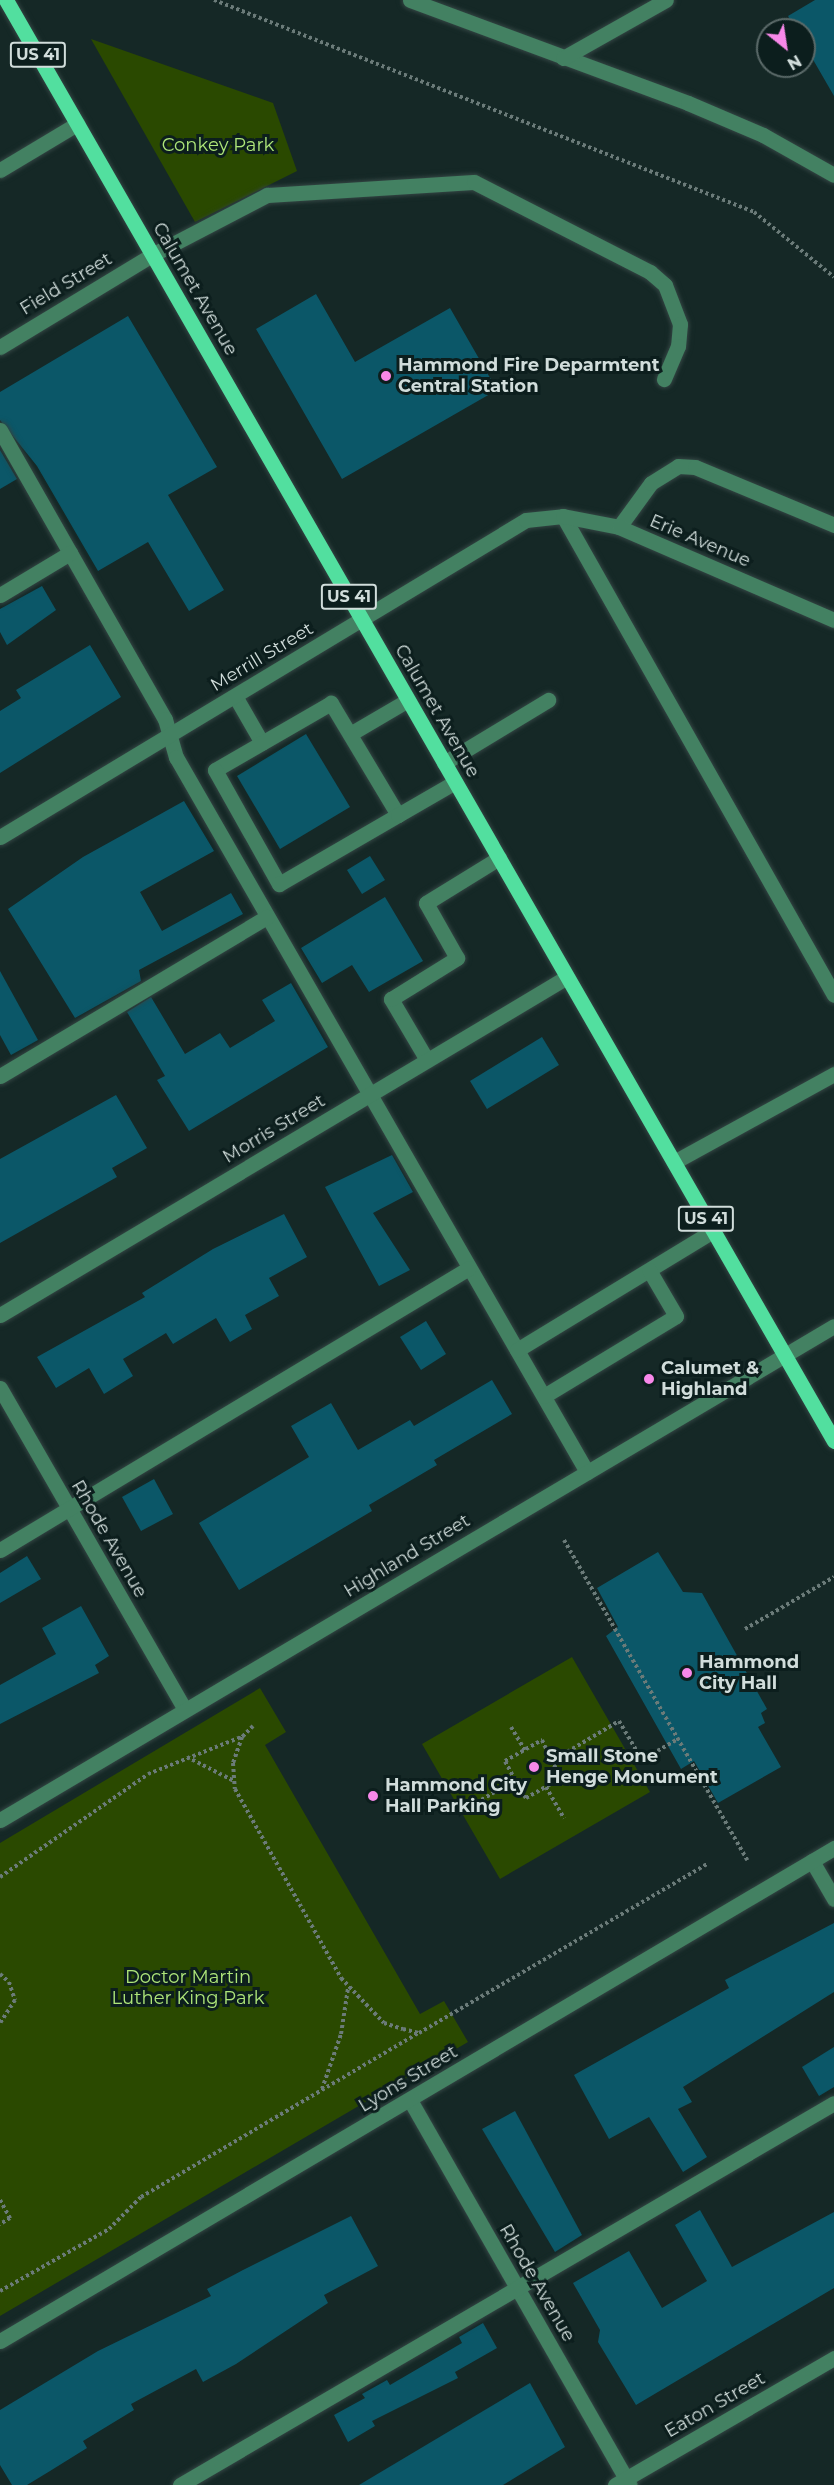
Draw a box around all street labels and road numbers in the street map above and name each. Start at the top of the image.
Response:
road number: US 41 [9,42,66,68]
street label: Calumet Avenue [148,219,242,359]
street label: Field Street [16,248,116,320]
street label: Erie Avenue [646,510,754,572]
road number: US 41 [320,584,378,610]
street label: Merrill Street [207,618,317,696]
street label: Calumet Avenue [390,641,484,781]
street label: Morris Street [219,1090,329,1168]
road number: US 41 [678,1206,734,1232]
street label: Rhode Avenue [67,1476,151,1602]
street label: Highland Street [340,1510,474,1602]
street label: Lyons Street [355,2041,461,2117]
street label: Rhode Avenue [495,2220,579,2346]
street label: Eaton Street [661,2368,769,2442]

